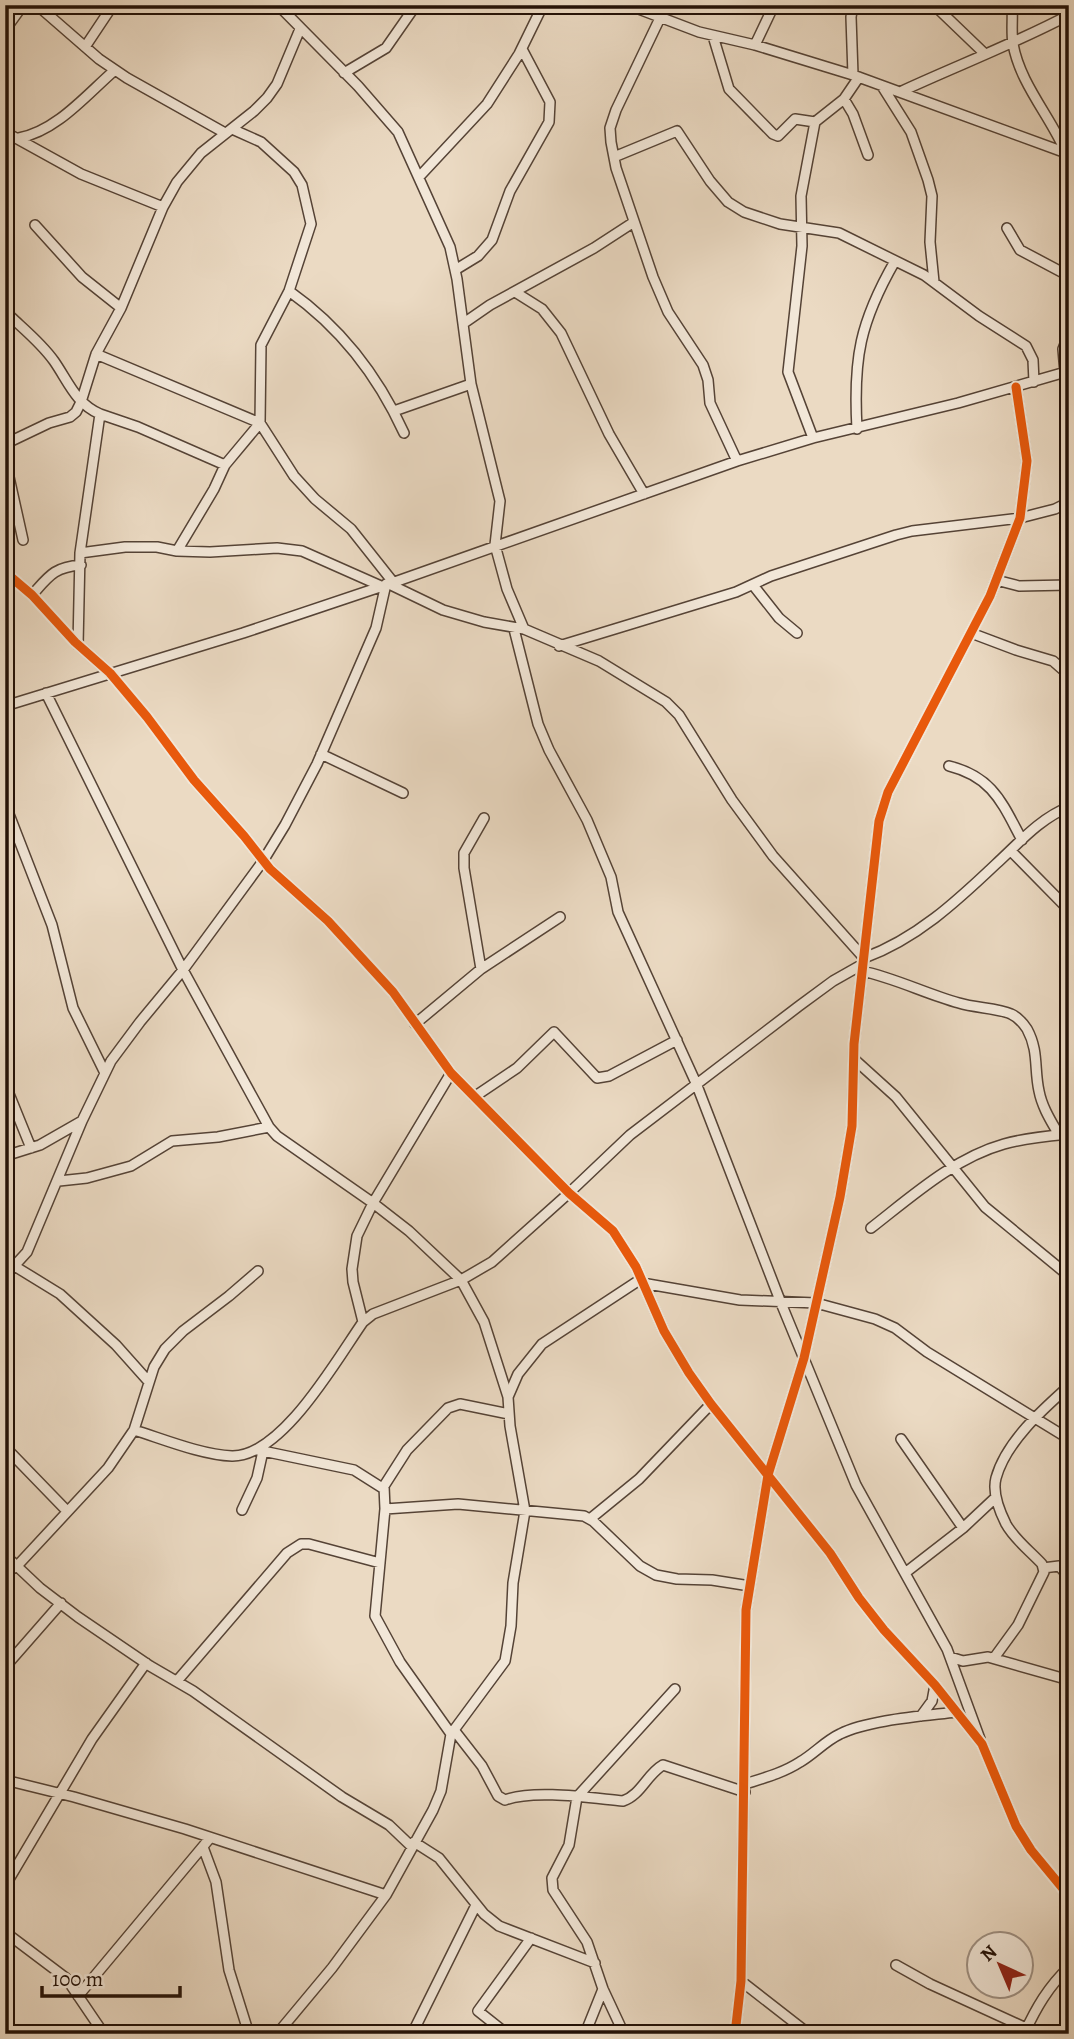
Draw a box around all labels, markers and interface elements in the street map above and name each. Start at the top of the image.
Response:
north arrow [965,1930,1036,2000]
text: N [975,1939,1003,1968]
scale bar [42,1955,180,1999]
text: 100 m [52,1965,103,1993]

